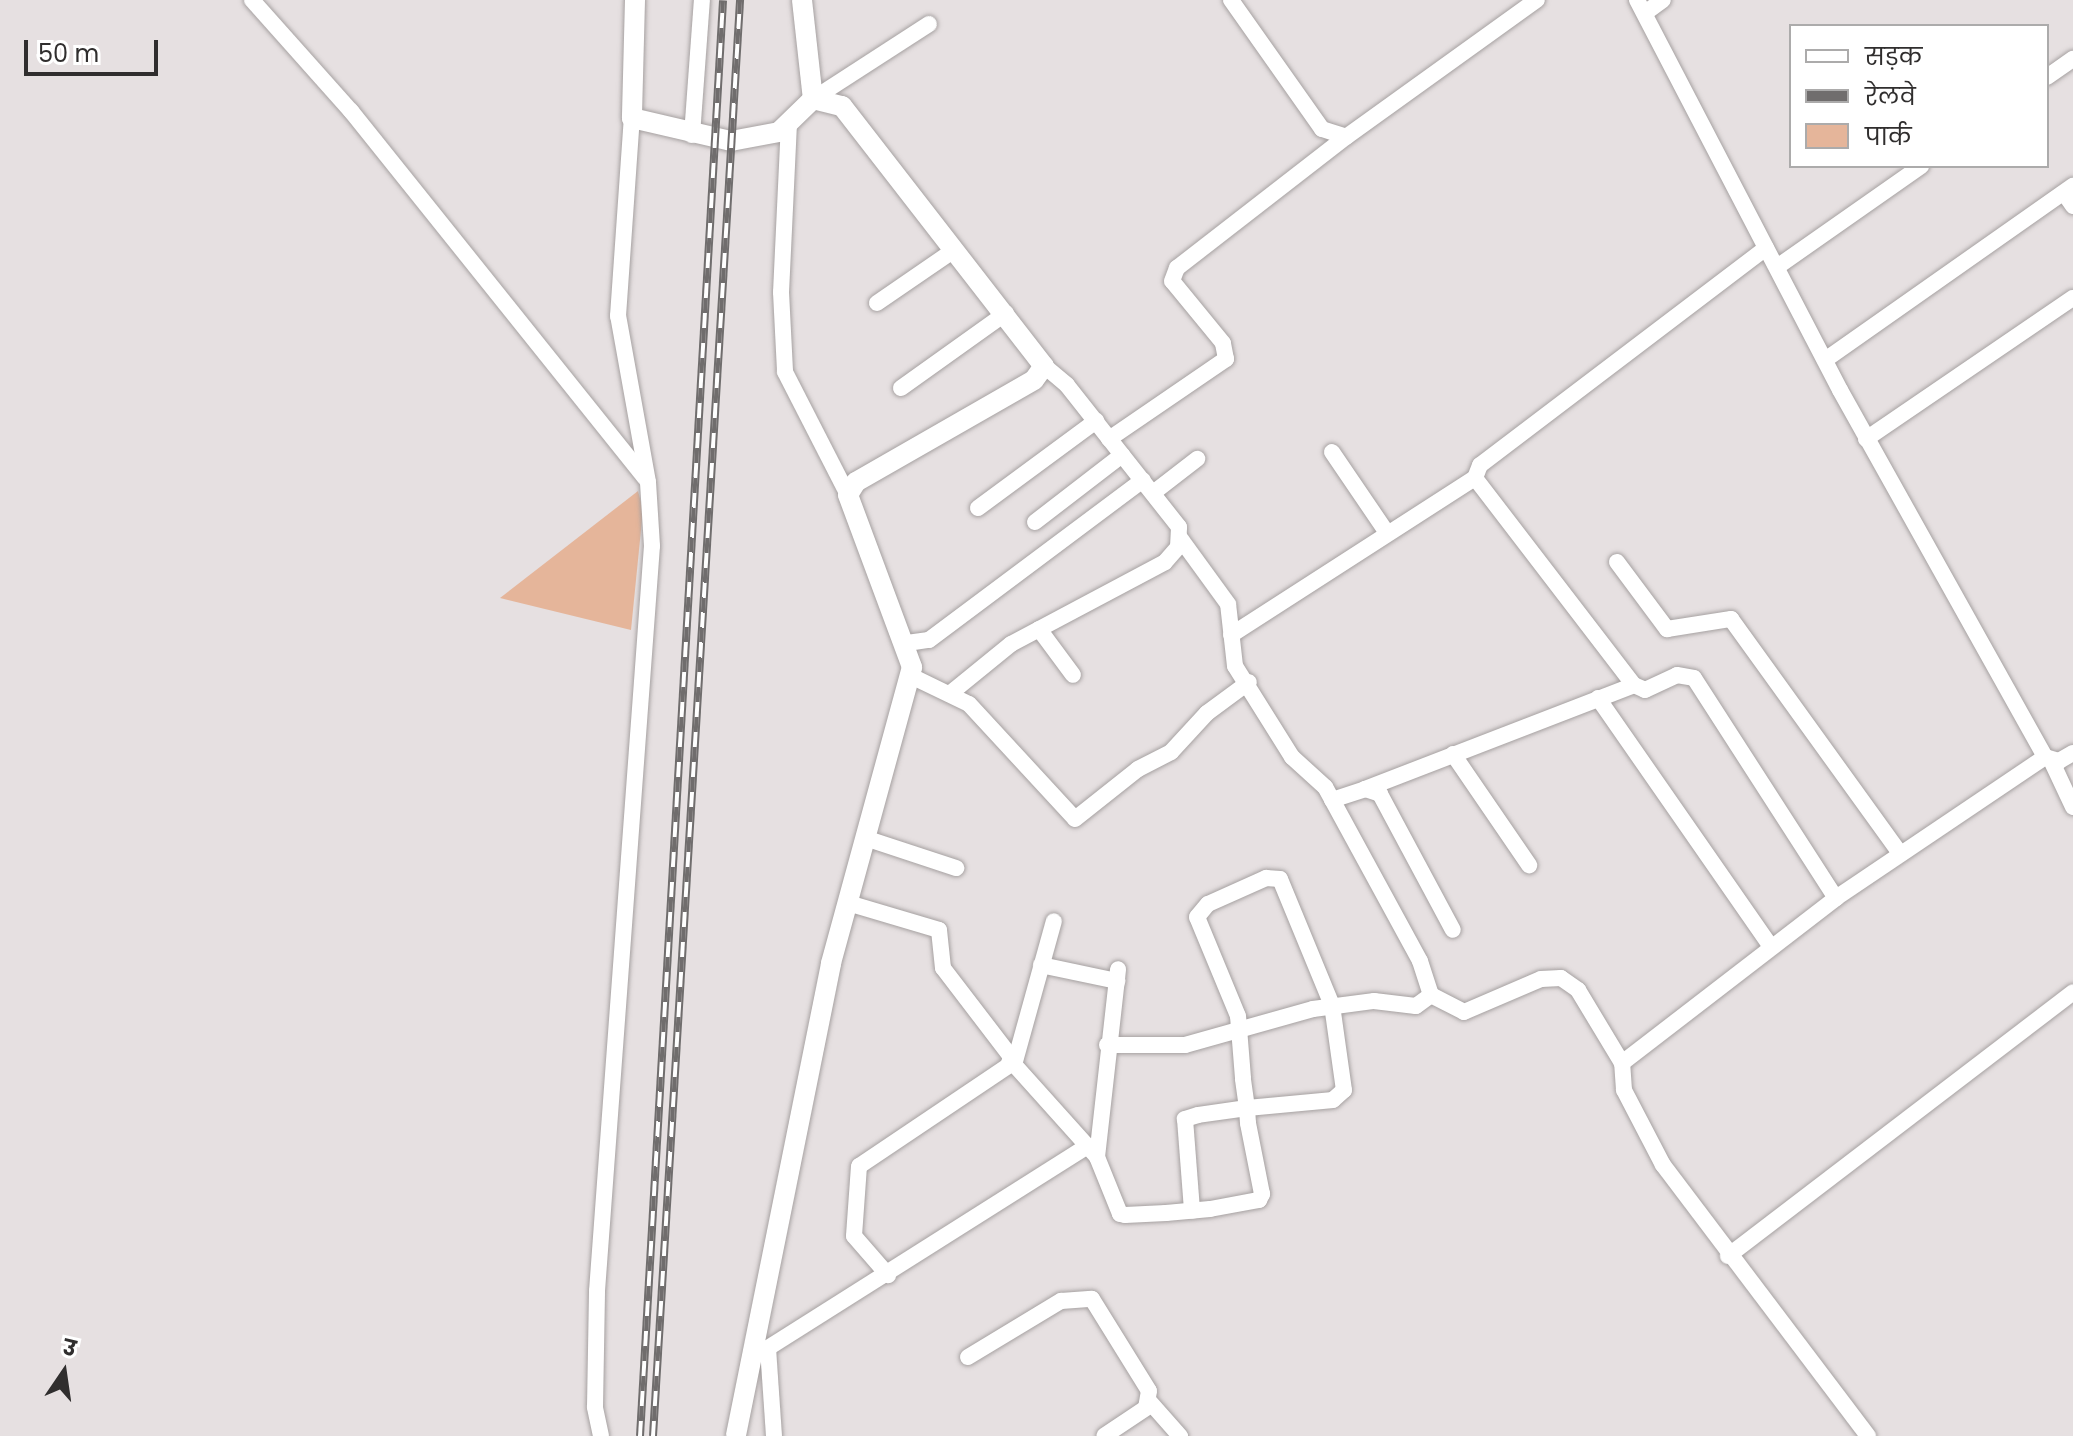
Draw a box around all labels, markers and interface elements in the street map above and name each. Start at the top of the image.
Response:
scale bar [28,24,162,74]
legend [1789,24,2049,168]
text: 50 m [38,37,99,70]
text: सड़क [1865,40,1922,73]
text: रेलवे [1865,80,1916,113]
text: पार्क [1865,120,1912,153]
north arrow [24,1332,104,1412]
text: उ [60,1332,79,1365]

